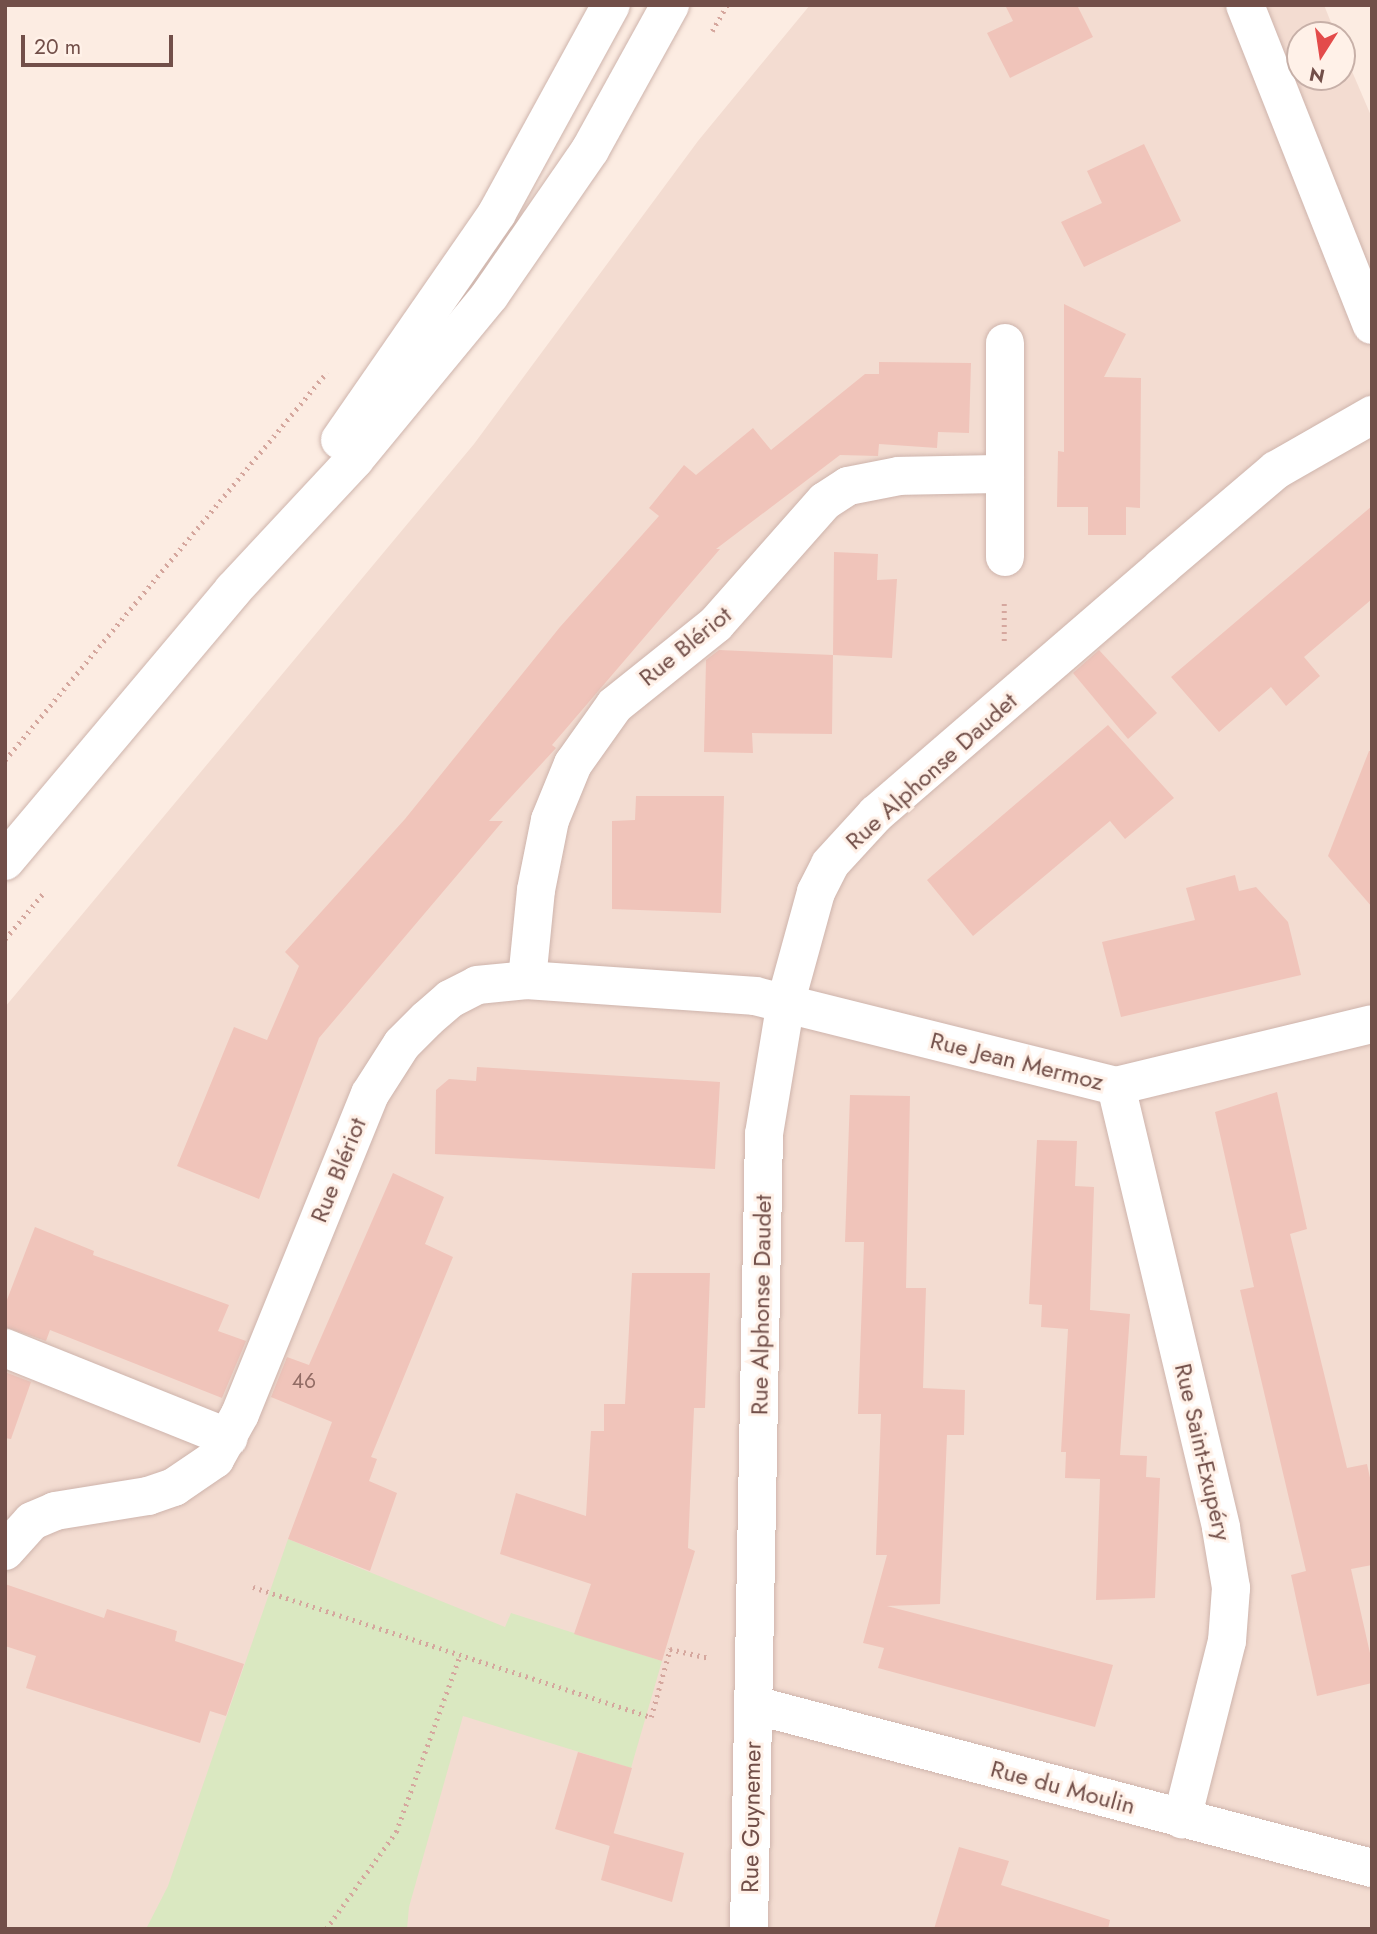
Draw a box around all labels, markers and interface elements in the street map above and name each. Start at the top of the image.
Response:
scale bar [24,21,177,65]
north arrow [1286,21,1356,91]
text: 20 m [34,32,81,62]
text: N [1307,60,1327,90]
street label: Rue Blériot [633,600,737,692]
street label: Rue Alphonse Daudet [839,687,1023,855]
street label: Rue Jean Mermoz [927,1026,1107,1096]
street label: Rue Blériot [304,1114,372,1226]
street label: Rue Alphonse Daudet [745,1195,777,1415]
street label: Rue Saint-Exupéry [1169,1361,1237,1543]
house number: 46 [292,1368,316,1394]
street label: Rue Guynemer [735,1741,767,1893]
street label: Rue du Moulin [988,1754,1138,1820]

